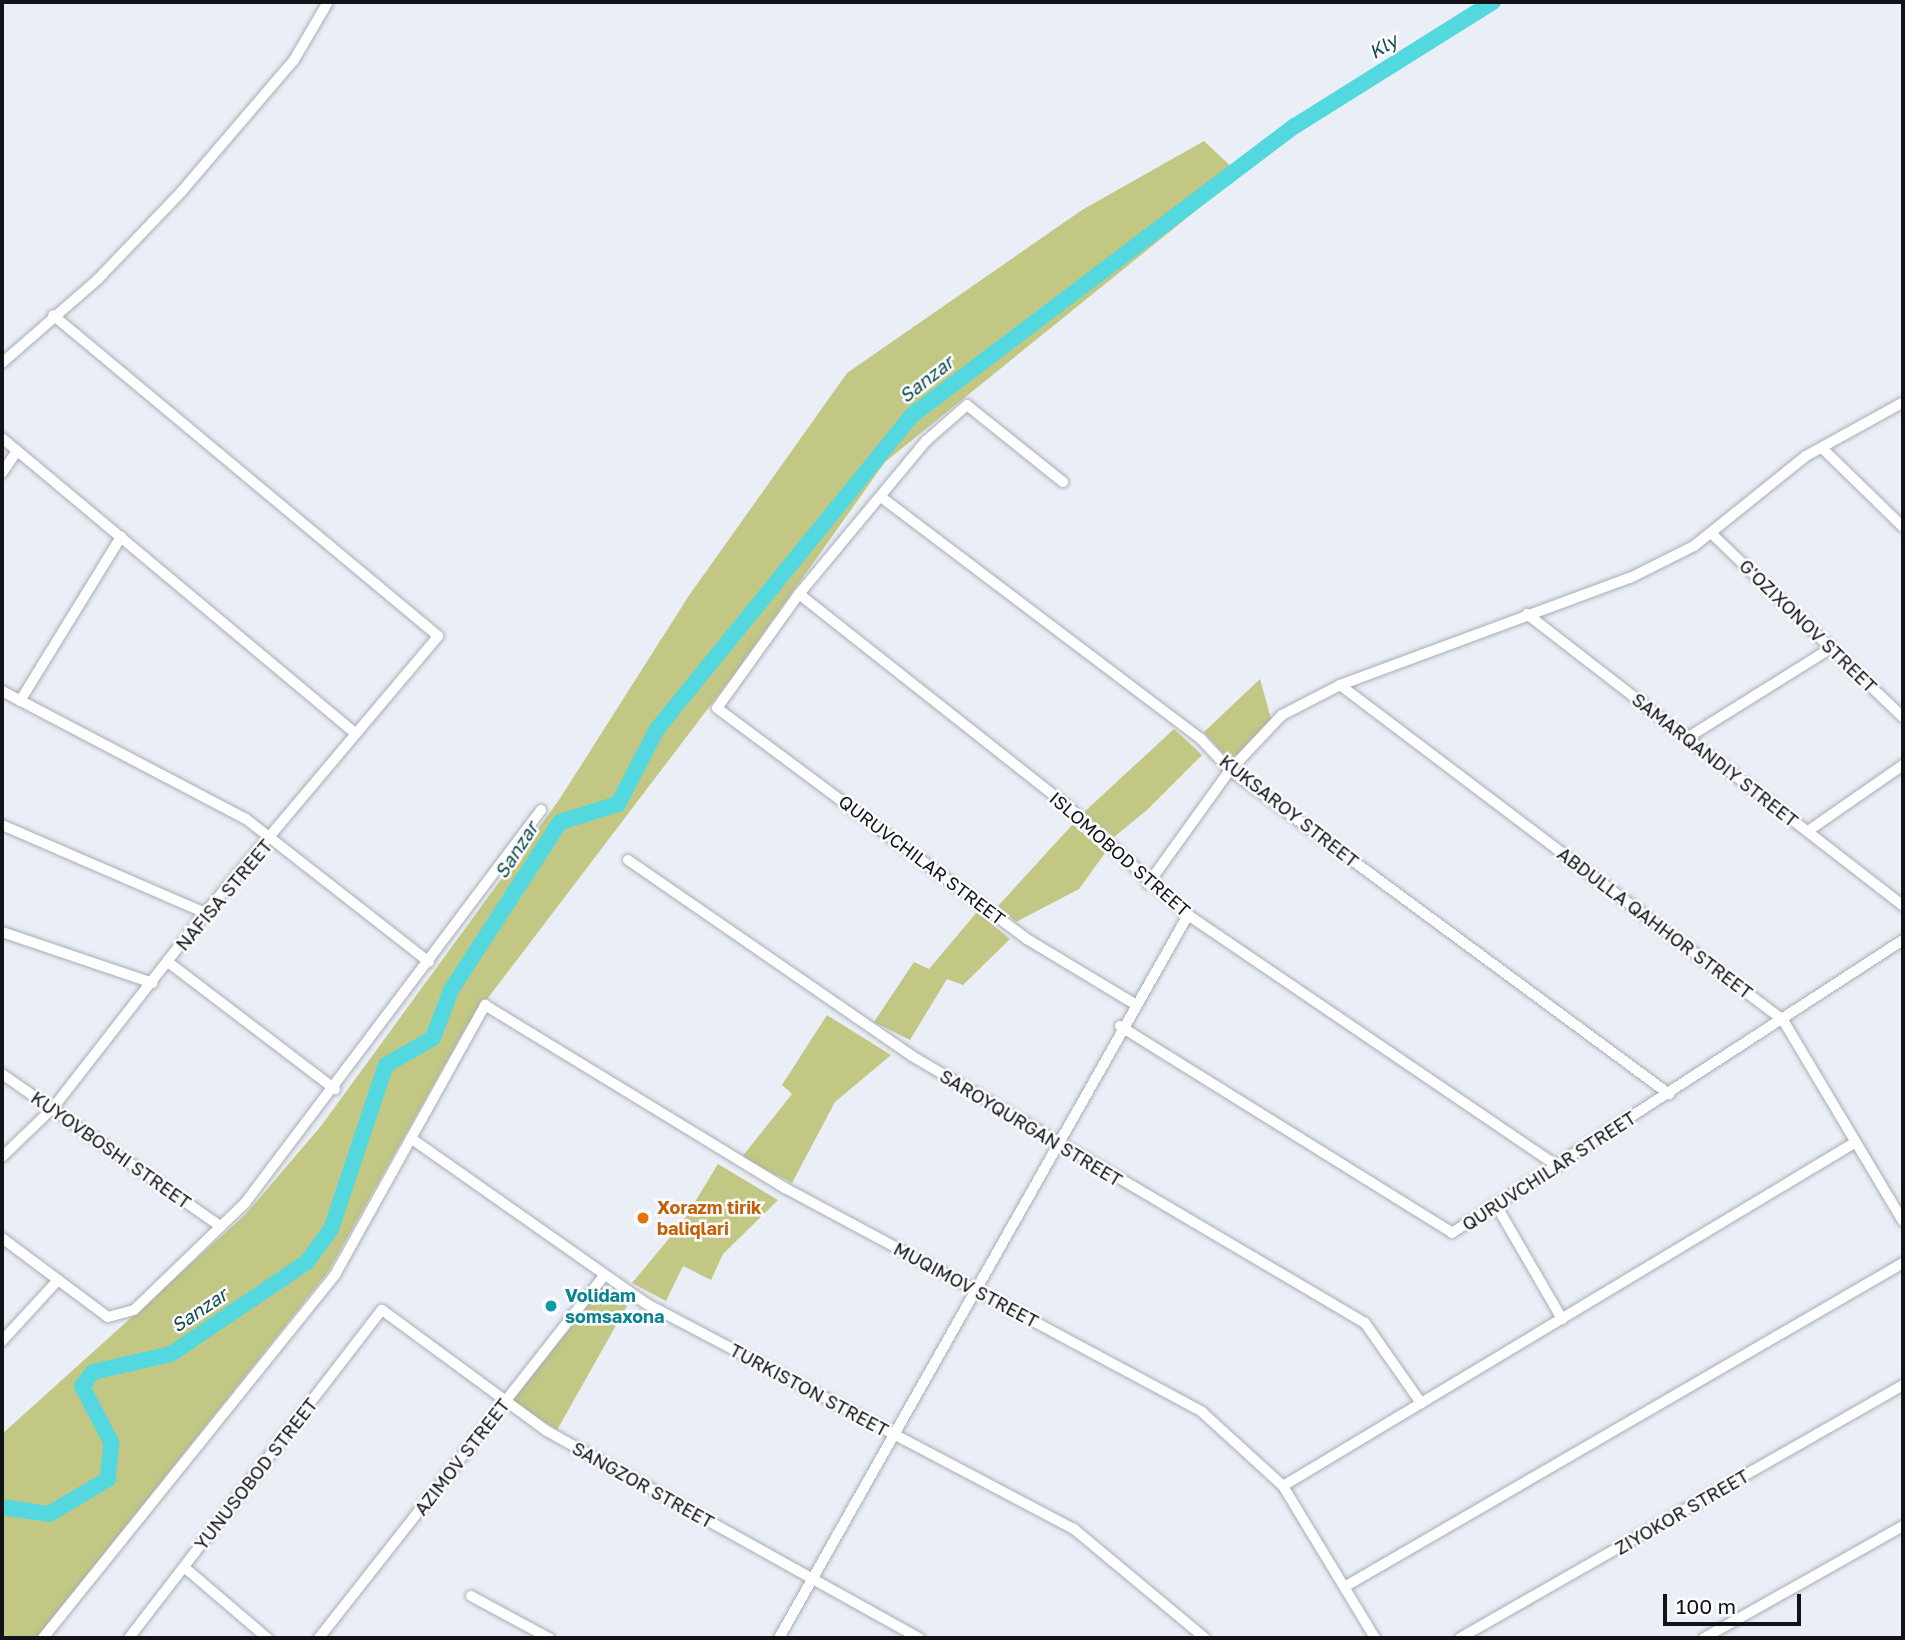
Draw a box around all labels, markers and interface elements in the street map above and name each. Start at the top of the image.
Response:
water label: Kly [1365,29,1401,63]
water label: Sanzar [894,351,958,407]
street label: G'OZIXONOV STREET [1735,555,1881,697]
street label: SAMARQANDIY STREET [1628,689,1802,831]
street label: KUKSAROY STREET [1215,750,1363,872]
street label: ISLOMOBOD STREET [1045,787,1195,921]
street label: QURUVCHILAR STREET [835,790,1009,930]
water label: Sanzar [489,818,543,882]
street label: NAFISA STREET [171,835,277,955]
street label: ABDULLA QAHHOR STREET [1553,843,1757,1003]
street label: SAROYQURGAN STREET [936,1065,1126,1191]
street label: KUYOVBOSHI STREET [27,1087,195,1213]
street label: QURUVCHILAR STREET [1458,1107,1640,1235]
place label: Xorazm tirik baliqlari [657,1197,762,1240]
marker: Xorazm tirik baliqlari [635,1210,651,1226]
street label: MUQIMOV STREET [890,1238,1042,1332]
water label: Sanzar [167,1283,231,1337]
place label: Volidam somsaxona [565,1285,664,1328]
marker: Volidam somsaxona [543,1298,559,1314]
street label: TURKISTON STREET [726,1339,892,1441]
street label: YUNUSOBOD STREET [190,1394,322,1554]
street label: AZIMOV STREET [410,1395,514,1519]
street label: SANGZOR STREET [569,1437,717,1533]
street label: ZIYOKOR STREET [1611,1465,1753,1559]
scale bar [1667,1580,1805,1624]
text: 100 m [1676,1593,1736,1619]

